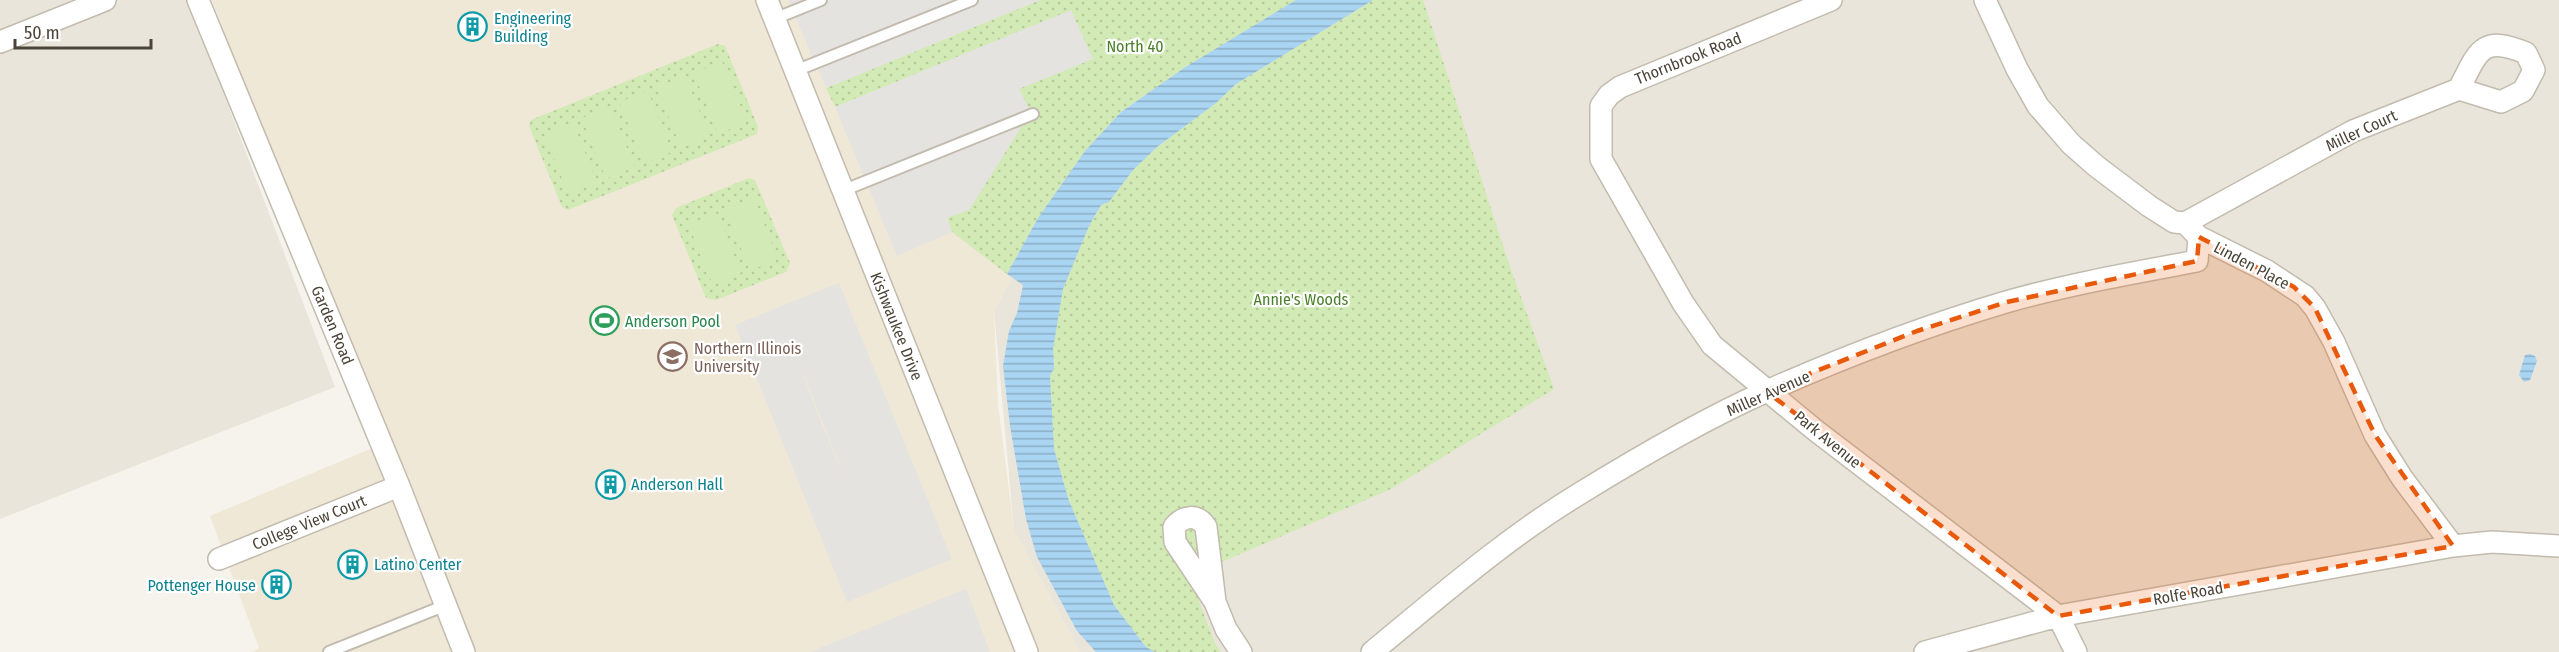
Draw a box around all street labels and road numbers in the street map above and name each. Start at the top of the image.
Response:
street label: Thornbrook Road [1632,28,1744,88]
street label: Miller Court [2323,105,2401,155]
street label: Linden Place [2211,238,2293,293]
street label: Kishwaukee Drive [866,269,927,383]
street label: Garden Road [307,283,358,368]
street label: Miller Avenue [1724,367,1813,420]
street label: Park Avenue [1791,407,1865,472]
street label: College View Court [249,491,370,554]
street label: Rolfe Road [2152,578,2225,609]

